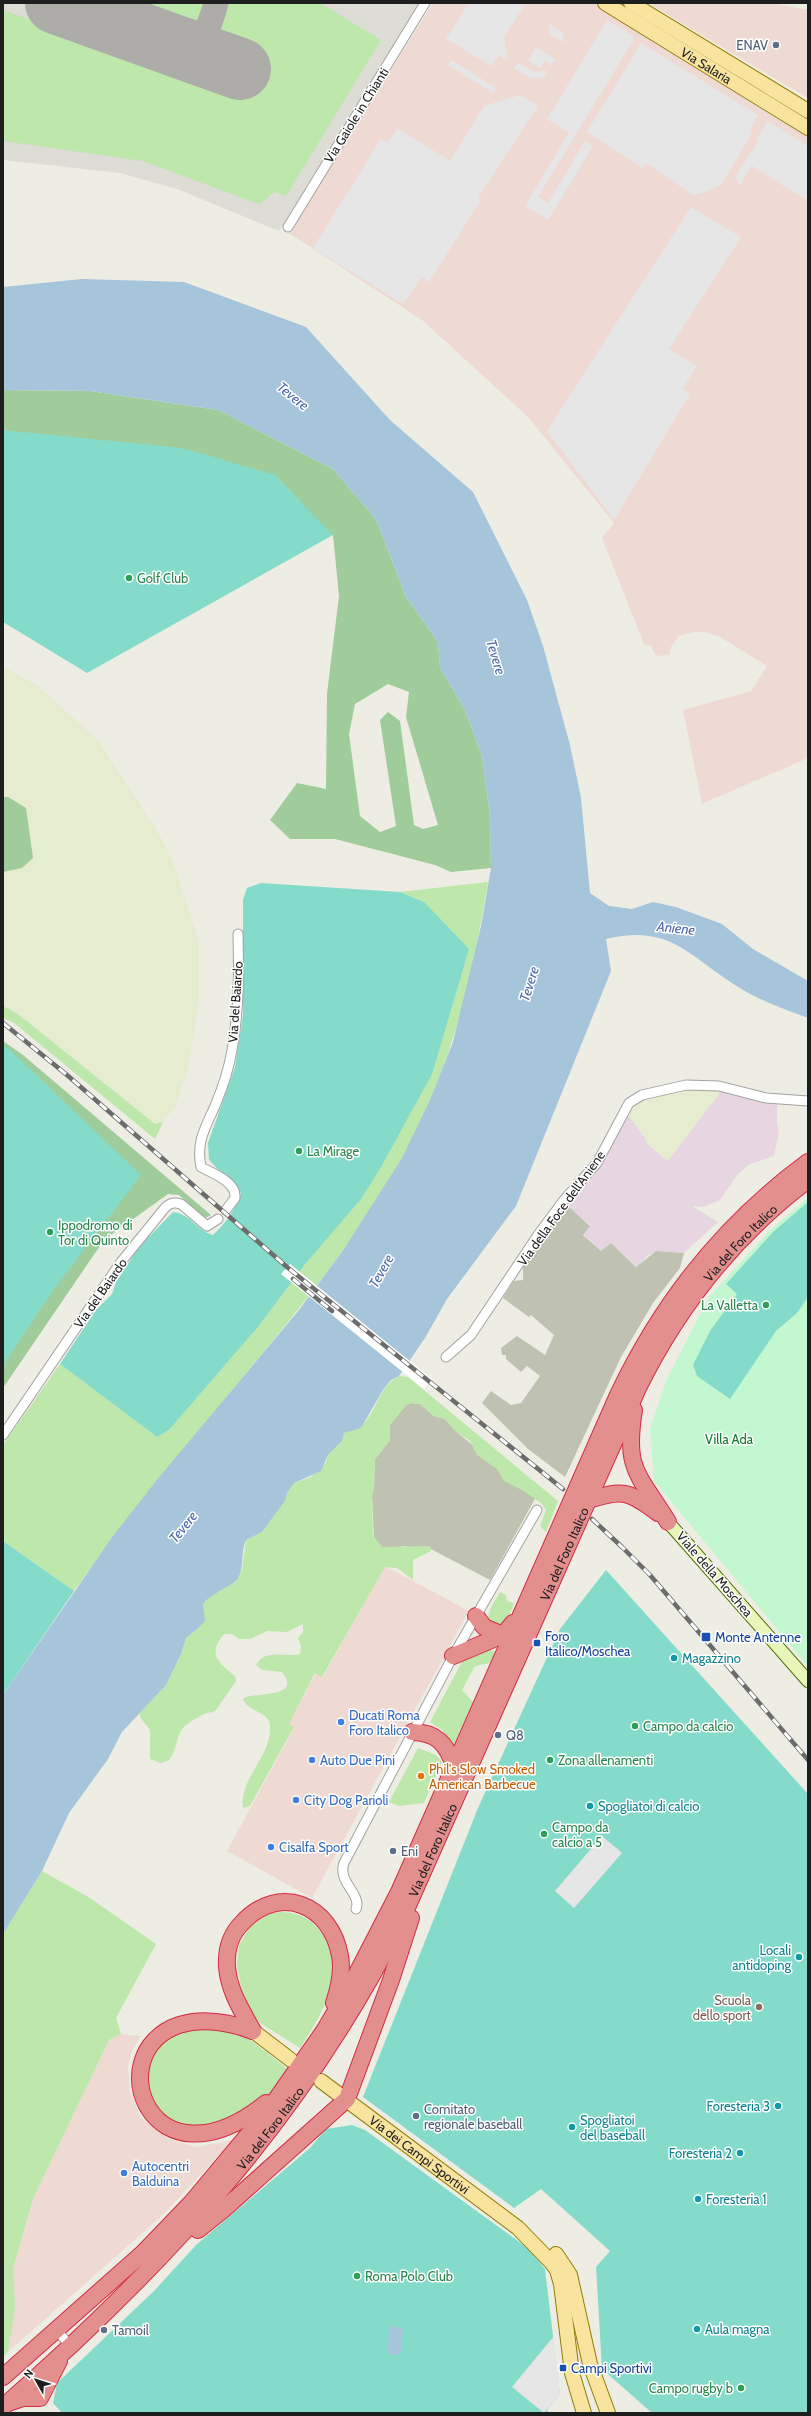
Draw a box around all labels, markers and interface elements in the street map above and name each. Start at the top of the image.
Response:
place label: ENAV [736,37,768,53]
marker: ENAV [771,40,781,50]
street label: Via Salaria [678,44,735,87]
street label: Via Gaiole in Chianti [320,64,392,166]
water label: Tevere [273,378,313,415]
place label: Golf Club [137,570,188,586]
marker: Golf Club [124,573,134,583]
water label: Tevere [482,637,510,677]
water label: Aniene [655,917,697,939]
street label: Via del Baiardo [224,961,246,1043]
water label: Tevere [515,964,543,1004]
place label: La Mirage [307,1143,360,1159]
marker: La Mirage [294,1146,304,1156]
street label: Via della Foce dell'Aniene [514,1147,608,1269]
street label: Via del Foro Italico [700,1201,780,1285]
place label: Ippodromo di Tor di Quinto [58,1217,133,1248]
marker: Ippodromo di Tor di Quinto [45,1227,55,1237]
water label: Tevere [364,1250,398,1291]
street label: Via del Baiardo [70,1255,130,1331]
place label: La Valletta [701,1297,759,1313]
marker: La Valletta [761,1300,771,1310]
park label: Villa Ada [705,1431,754,1447]
street label: Via del Foro Italico [537,1505,592,1603]
water label: Tevere [165,1507,202,1547]
street label: Viale della Moschea [674,1528,757,1621]
place label: Foro Italico/Moschea [545,1628,631,1659]
place label: Monte Antenne [715,1629,801,1645]
marker: Monte Antenne [700,1631,712,1643]
marker: Foro Italico/Moschea [532,1638,542,1648]
place label: Magazzino [682,1650,741,1666]
marker: Magazzino [669,1653,679,1663]
place label: Ducati Roma Foro Italico [349,1707,420,1738]
marker: Ducati Roma Foro Italico [336,1717,346,1727]
place label: Campo da calcio [643,1718,733,1734]
marker: Campo da calcio [630,1721,640,1731]
place label: Q8 [506,1727,524,1743]
marker: Q8 [493,1730,503,1740]
place label: Auto Due Pini [320,1752,395,1768]
place label: Zona allenamenti [558,1752,653,1768]
marker: Auto Due Pini [307,1755,317,1765]
marker: Zona allenamenti [545,1755,555,1765]
place label: Phil's Slow Smoked American Barbecue [429,1761,536,1792]
marker: Phil's Slow Smoked American Barbecue [416,1771,426,1781]
place label: City Dog Parioli [304,1792,388,1808]
marker: City Dog Parioli [291,1795,301,1805]
place label: Spogliatoi di calcio [598,1798,699,1814]
street label: Via del Foro Italico [405,1801,460,1899]
marker: Spogliatoi di calcio [585,1801,595,1811]
place label: Campo da calcio a 5 [552,1819,609,1850]
marker: Campo da calcio a 5 [539,1829,549,1839]
place label: Cisalfa Sport [279,1839,349,1855]
marker: Cisalfa Sport [266,1842,276,1852]
place label: Eni [401,1843,418,1859]
marker: Eni [388,1846,398,1856]
place label: Locali antidoping [732,1942,792,1973]
marker: Locali antidoping [794,1952,804,1962]
place label: Scuola dello sport [693,1992,752,2023]
marker: Scuola dello sport [754,2002,764,2012]
street label: Via del Foro Italico [233,2083,307,2173]
place label: Foresteria 3 [707,2098,770,2114]
place label: Comitato regionale baseball [424,2101,522,2132]
marker: Foresteria 3 [773,2101,783,2111]
marker: Comitato regionale baseball [411,2111,421,2121]
street label: Via dei Campi Sportivi [366,2112,473,2197]
place label: Spogliatoi del baseball [580,2112,645,2143]
marker: Spogliatoi del baseball [567,2122,577,2132]
place label: Foresteria 2 [669,2145,732,2161]
marker: Foresteria 2 [735,2148,745,2158]
place label: Autocentri Balduina [132,2158,189,2189]
marker: Autocentri Balduina [119,2168,129,2178]
place label: Foresteria 1 [706,2191,767,2207]
marker: Foresteria 1 [693,2194,703,2204]
place label: Roma Polo Club [365,2268,453,2284]
marker: Roma Polo Club [352,2271,362,2281]
place label: Aula magna [705,2321,770,2337]
place label: Tamoil [112,2322,149,2338]
marker: Aula magna [692,2324,702,2334]
marker: Tamoil [99,2325,109,2335]
north arrow [16,2360,56,2400]
place label: Campi Sportivi [571,2360,652,2376]
marker: Campi Sportivi [558,2363,568,2373]
text: N [20,2366,36,2381]
place label: Campo rugby b [649,2380,733,2396]
marker: Campo rugby b [736,2383,746,2393]

